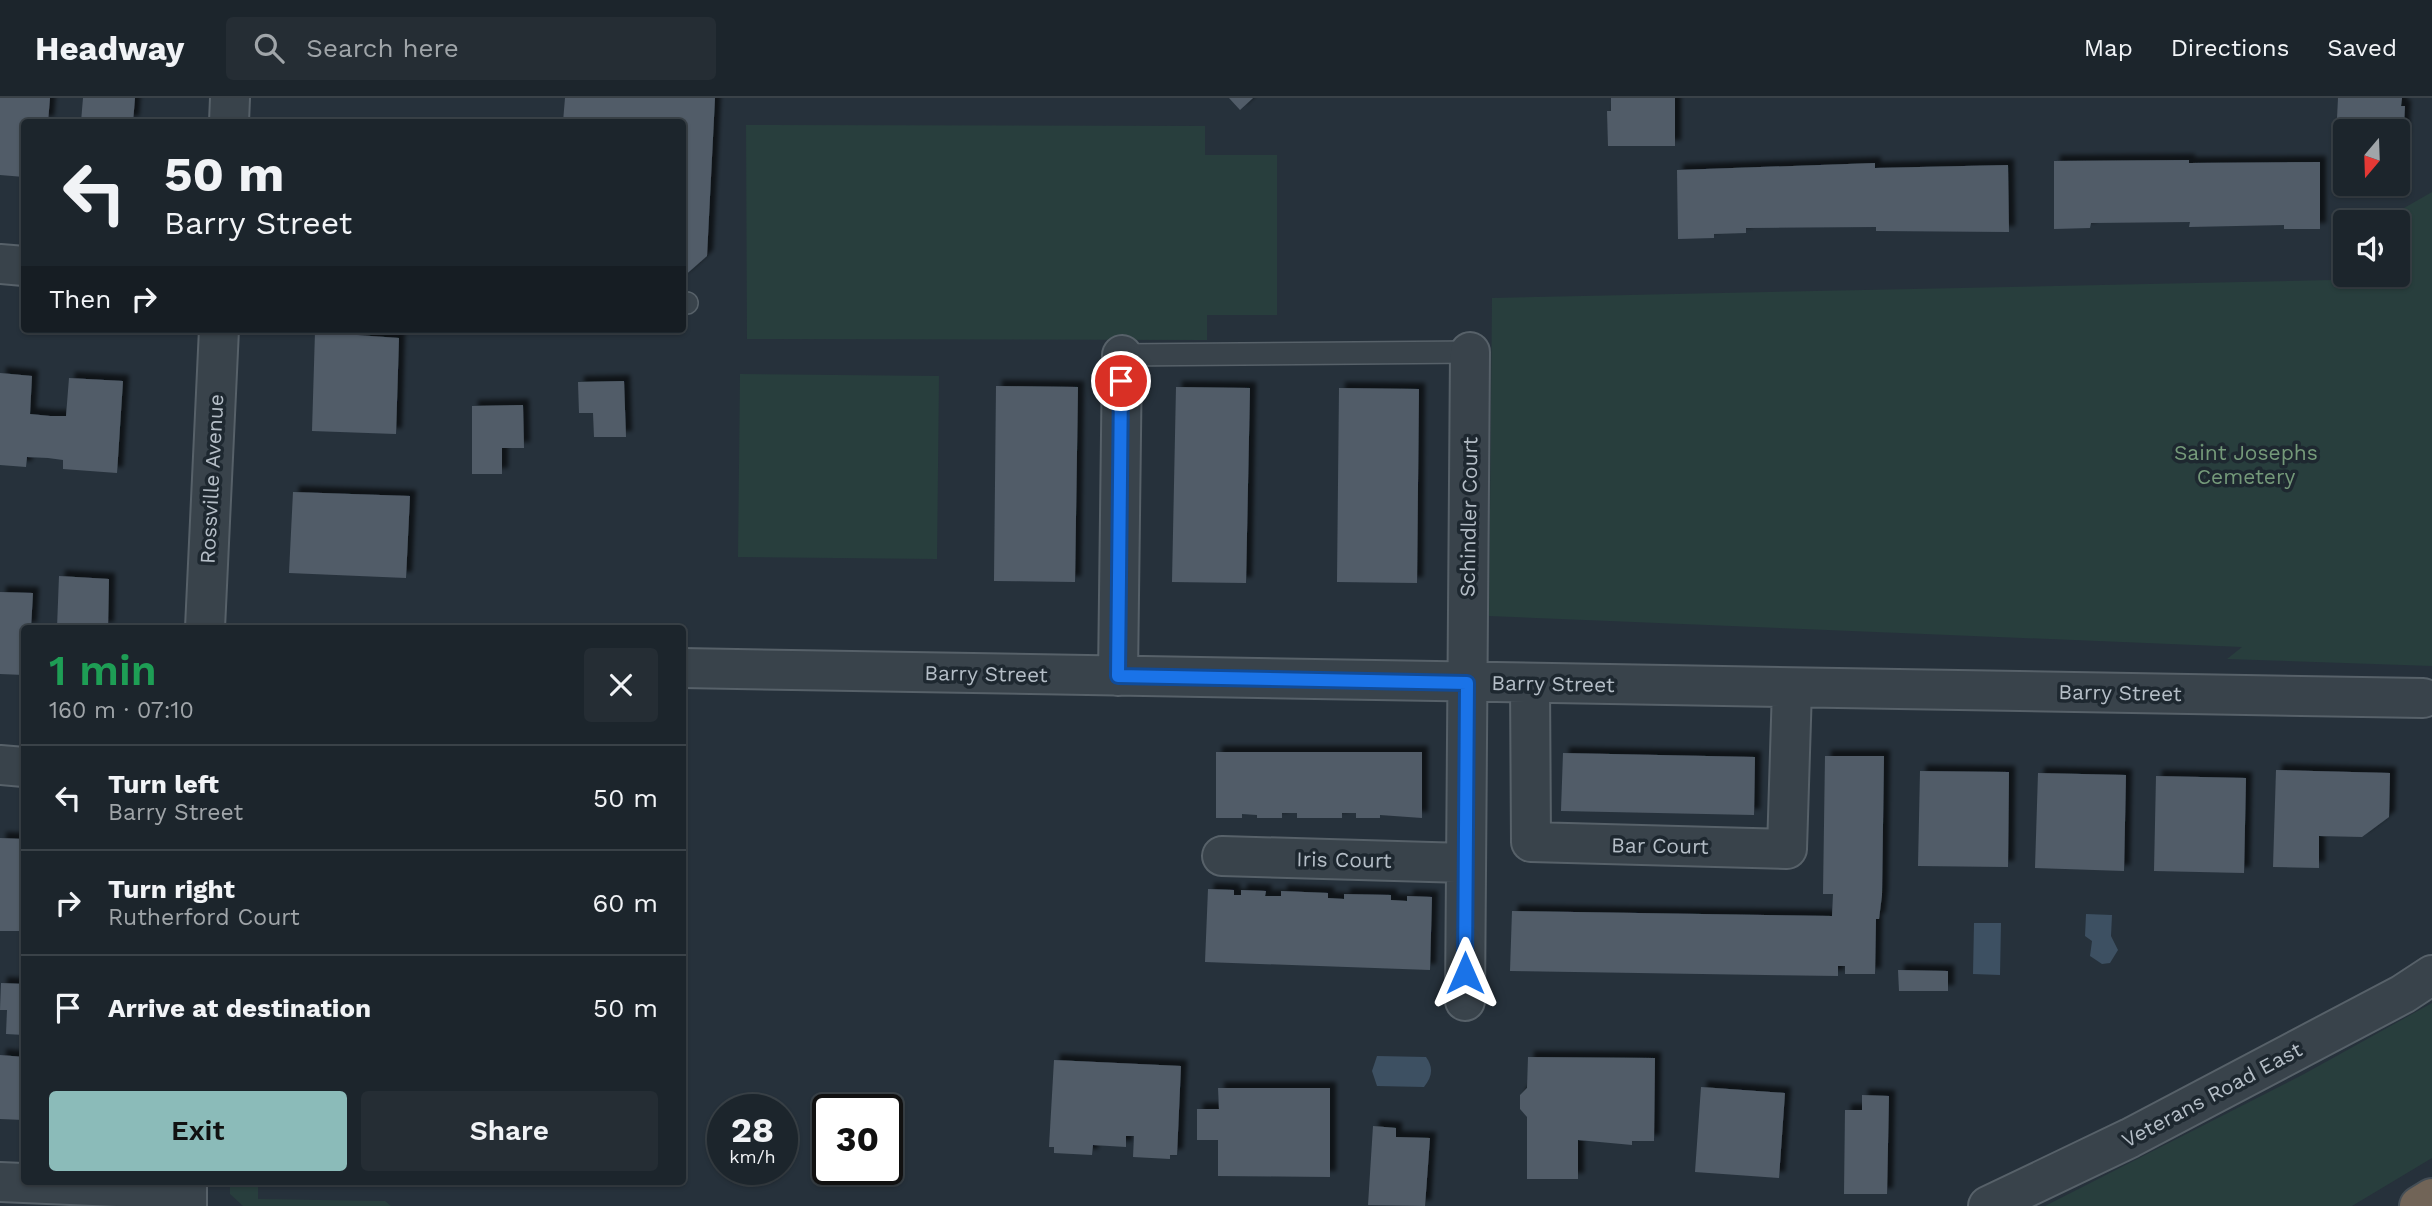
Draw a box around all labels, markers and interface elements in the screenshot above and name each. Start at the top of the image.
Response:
search box [226,17,716,80]
text: Headway [35,29,184,68]
icon: search [250,29,288,67]
text: Search here [306,33,459,63]
text: Map [2084,34,2133,62]
text: Directions [2171,34,2289,62]
text: Saved [2327,34,2397,62]
north arrow [2333,119,2410,196]
map controls [2333,119,2410,287]
text: 50 m [164,145,284,203]
icon: left [49,147,140,238]
text: Barry Street [164,204,352,242]
button: sound [2333,210,2410,287]
icon: right [125,280,163,318]
text: Then [49,284,111,314]
pin [1091,351,1151,411]
icon: arrive [1102,362,1140,400]
street label: Rossville Avenue [195,393,228,565]
street label: Schindler Court [1455,436,1482,597]
park label: Saint Josephs Cemetery [2174,440,2318,489]
text: 1 min [49,646,157,695]
button: close [584,648,658,722]
street label: Barry Street [924,660,1048,687]
street label: Barry Street [1491,670,1615,697]
street label: Barry Street [2058,679,2182,706]
text: 160 m · 07:10 [49,697,194,724]
text: Turn left [108,769,219,799]
icon: left [49,779,87,817]
text: 50 m [593,783,658,813]
text: Barry Street [108,799,243,826]
street label: Bar Court [1611,832,1709,859]
street label: Iris Court [1296,846,1392,873]
text: Turn right [108,874,235,904]
icon: right [49,884,87,922]
text: 60 m [592,888,658,918]
text: Rutherford Court [108,904,300,931]
position arrow [1428,936,1502,1010]
icon: arrive [49,989,87,1027]
text: Arrive at destination [108,993,371,1023]
text: 50 m [593,993,658,1023]
street label: Veterans Road East [2117,1036,2306,1153]
button: Exit [49,1091,347,1171]
button: Share [361,1091,658,1171]
speed limit sign: 30 [812,1094,903,1185]
text: 28 [731,1109,774,1151]
text: km/h [729,1146,776,1167]

